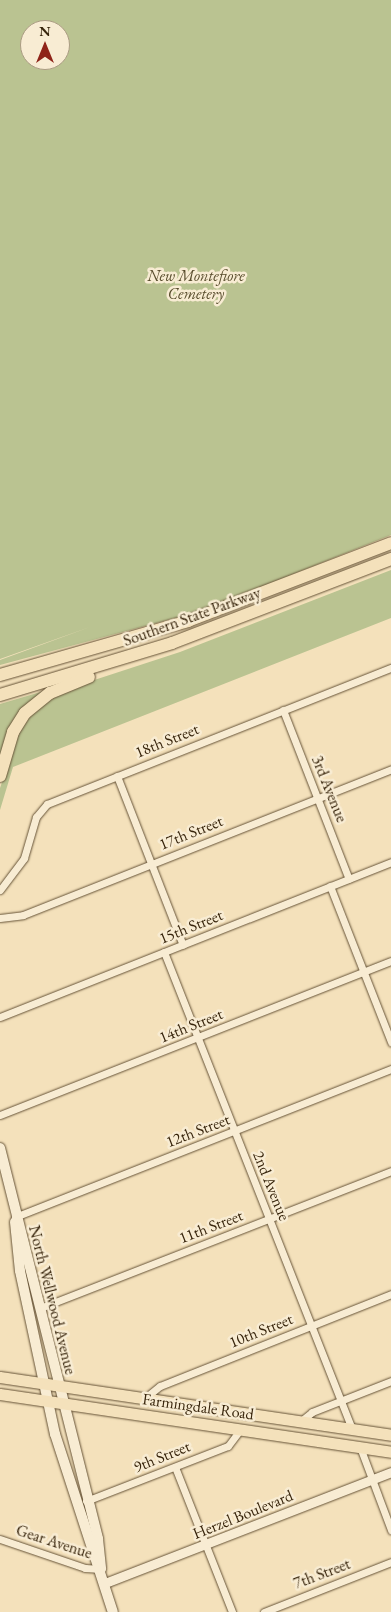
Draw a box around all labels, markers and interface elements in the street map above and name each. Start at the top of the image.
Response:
north arrow [20,20,70,70]
text: N [39,22,51,40]
park label: New Montefiore Cemetery [147,266,245,304]
street label: Southern State Parkway [121,583,263,651]
street label: 18th Street [132,720,202,762]
street label: 3rd Avenue [307,753,351,825]
street label: 17th Street [156,812,226,854]
street label: 15th Street [156,906,226,948]
street label: 14th Street [156,1005,226,1047]
street label: 12th Street [163,1110,233,1152]
street label: 2nd Avenue [248,1148,294,1224]
street label: 11th Street [176,1206,246,1248]
street label: North Wellwood Avenue [24,1223,80,1377]
street label: 10th Street [226,1310,296,1352]
street label: Farmingdale Road [141,1390,255,1424]
street label: 9th Street [131,1437,193,1477]
street label: Herzel Boulevard [190,1486,296,1544]
street label: Gear Avenue [14,1521,94,1563]
street label: 7th Street [291,1554,353,1594]

